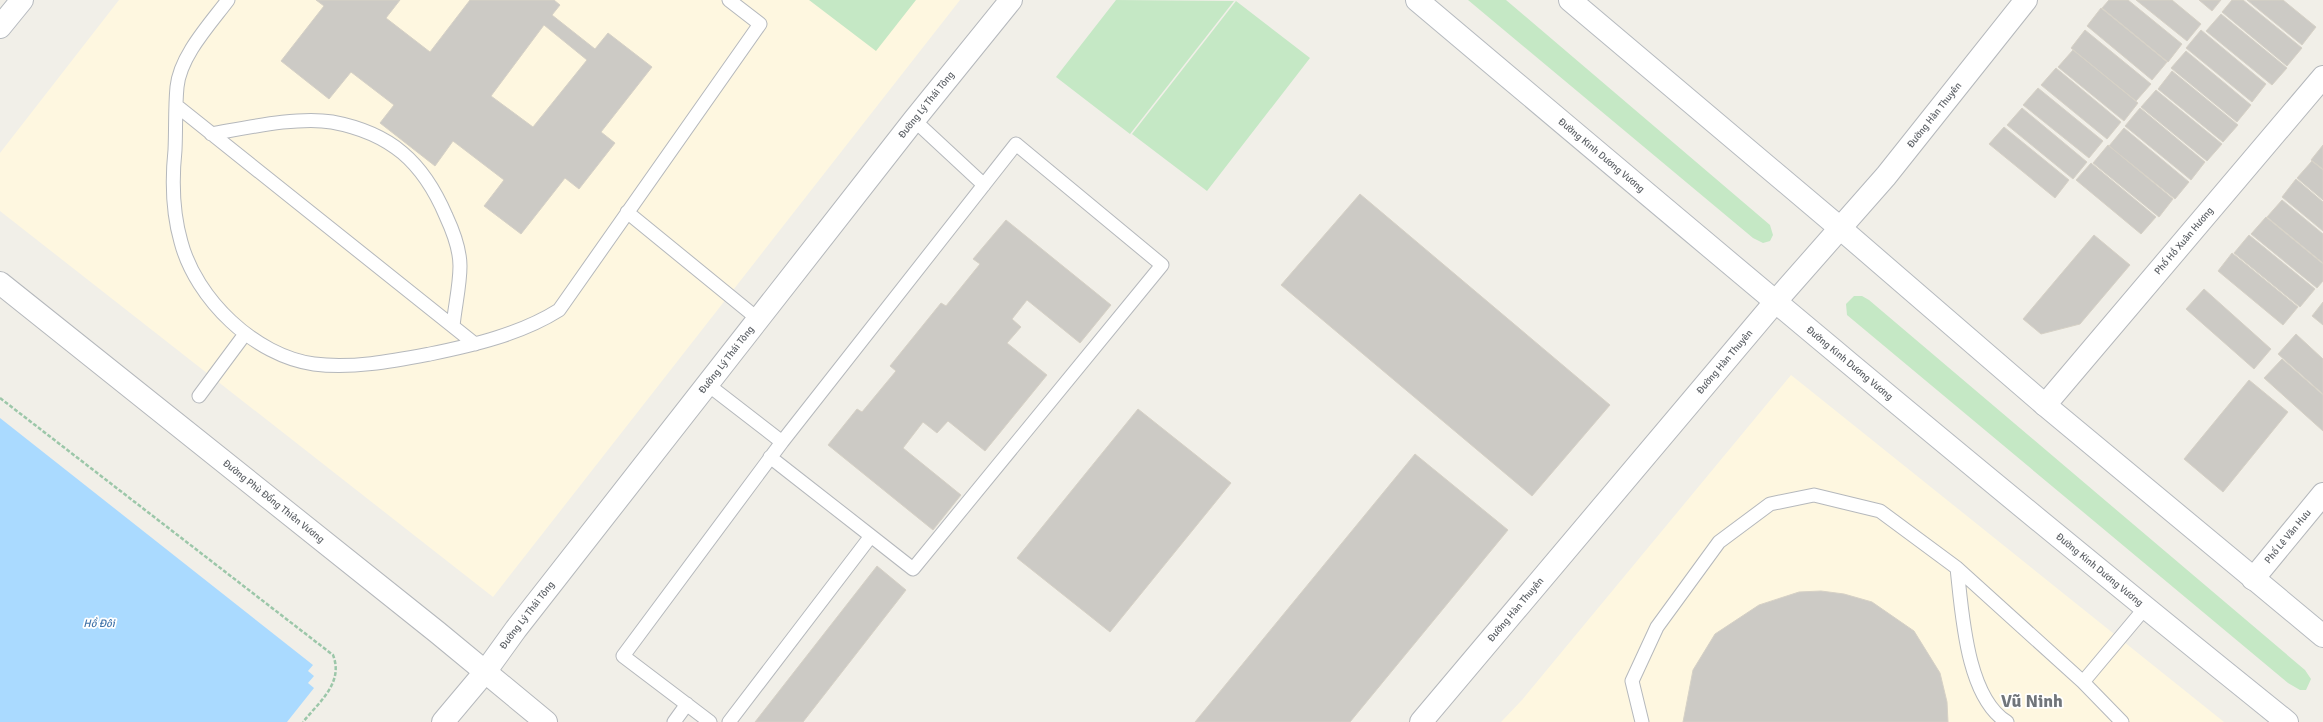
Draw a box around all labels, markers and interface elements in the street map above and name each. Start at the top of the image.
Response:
street label: Đường Lý Thái Tông [896,69,957,141]
street label: Đường Hàn Thuyên [1905,80,1964,150]
street label: Đường Kinh Dương Vương [1556,116,1647,195]
street label: Phố Hồ Xuân Hương [2152,205,2216,277]
street label: Đường Lý Thái Tông [696,324,757,396]
street label: Đường Kinh Dương Vương [1804,324,1895,403]
street label: Đường Hàn Thuyên [1694,327,1755,397]
street label: Đường Phù Đổng Thiên Vương [220,457,327,546]
street label: Phố Lê Văn Hưu [2262,507,2314,566]
street label: Đường Kinh Dương Vương [2053,531,2145,609]
street label: Đường Hàn Thuyên [1485,575,1546,644]
street label: Đường Lý Thái Tông [497,579,557,652]
water label: Hồ Đôi [83,617,116,630]
district label: Vũ Ninh [2001,690,2063,712]

